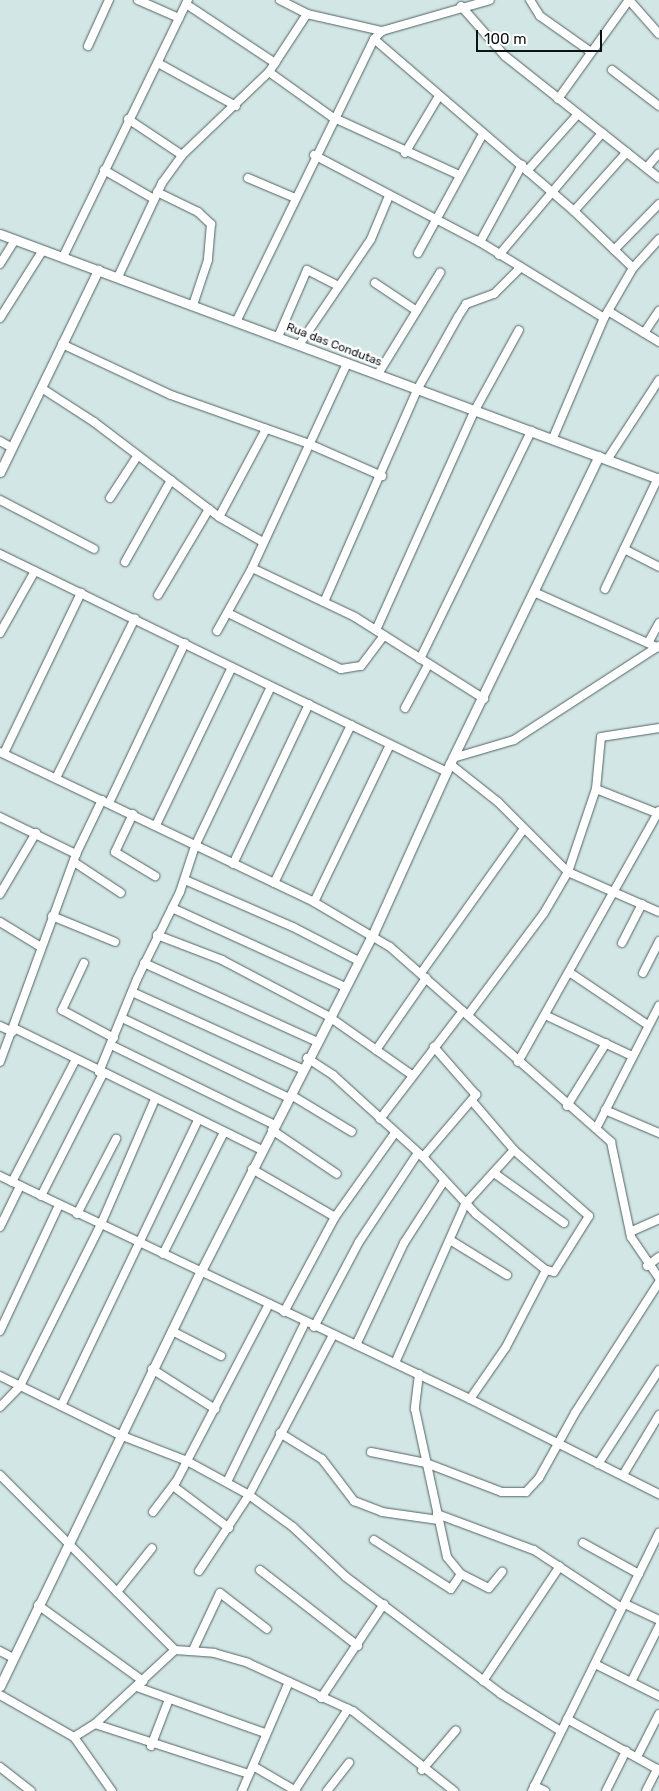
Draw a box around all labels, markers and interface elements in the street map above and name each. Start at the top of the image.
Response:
scale bar [479,20,605,52]
text: 100 m [484,30,526,48]
street label: Rua das Condutas [284,320,384,370]

